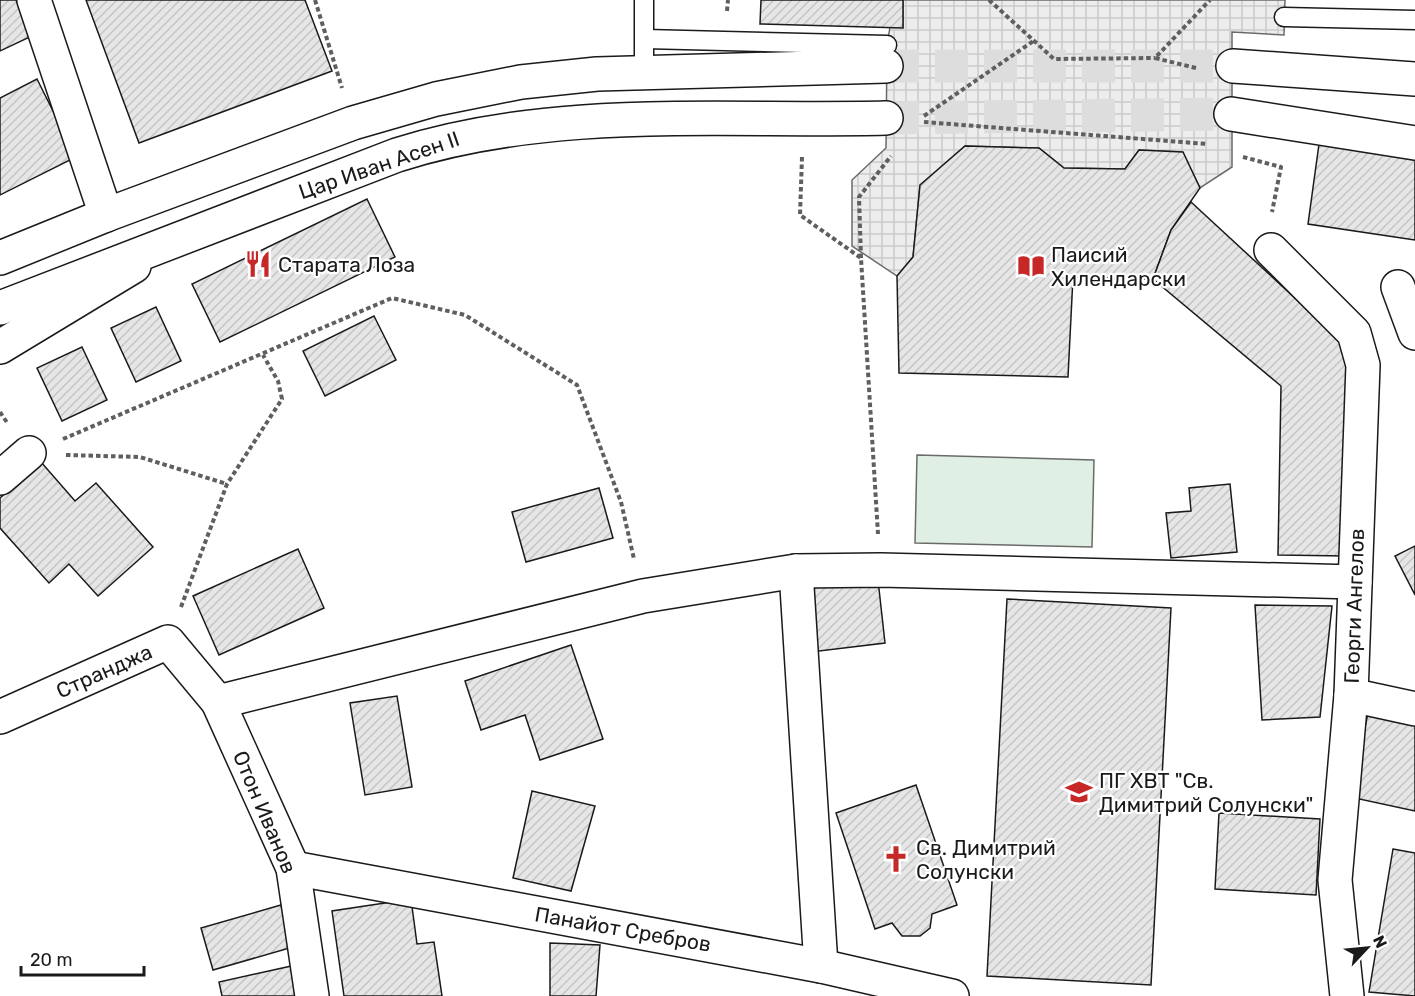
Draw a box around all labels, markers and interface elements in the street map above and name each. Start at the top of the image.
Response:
street label: Цар Иван Асен II [295,126,463,204]
place label: Паисий Хилендарски [1051,242,1186,291]
restaurant icon: Старата Лоза [243,249,273,279]
library icon: Паисий Хилендарски [1016,251,1046,281]
place label: Старата Лоза [278,252,415,277]
street label: Георги Ангелов [1339,528,1369,684]
street label: Странджа [52,639,156,703]
street label: Отон Иванов [228,747,302,877]
place label: ПГ ХВТ "Св. Димитрий Солунски" [1099,768,1313,817]
school or university icon: ПГ ХВТ "Св. Димитрий Солунски" [1064,777,1094,807]
place label: Св. Димитрий Солунски [916,835,1056,884]
church icon: Св. Димитрий Солунски [881,844,911,874]
street label: Панайот Сребров [533,901,713,957]
north arrow [1337,918,1397,978]
text: N [1369,932,1391,951]
scale bar [21,939,144,977]
text: 20 m [30,949,72,971]

